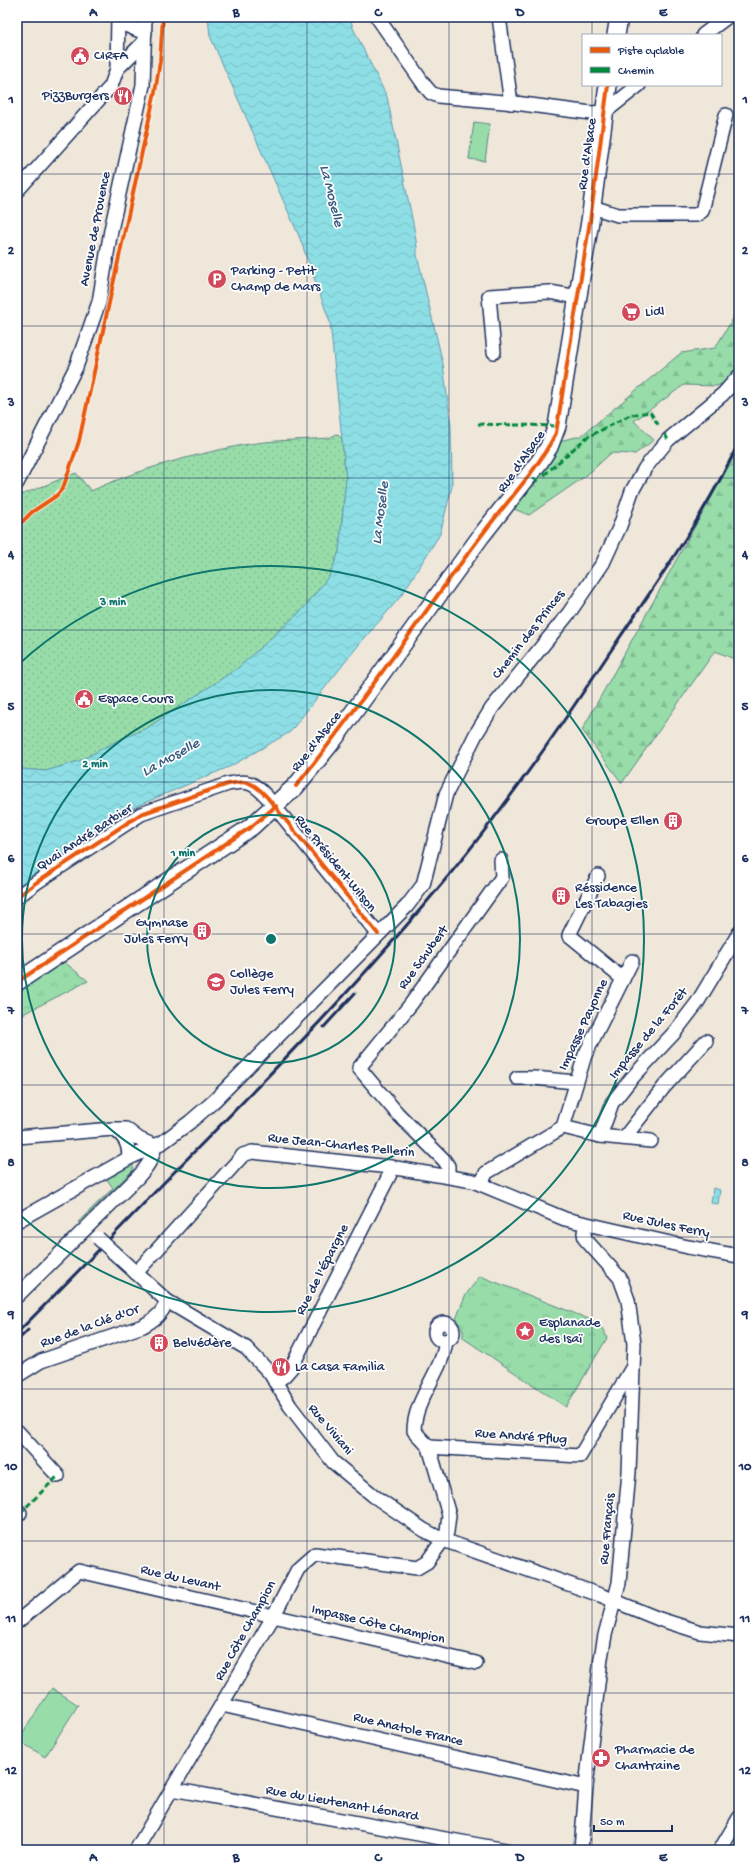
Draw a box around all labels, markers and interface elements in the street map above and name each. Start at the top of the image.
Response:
text: A [88,6,98,21]
text: B [232,6,241,21]
text: C [373,6,383,21]
text: D [515,6,525,21]
text: E [659,6,668,21]
legend [582,34,722,86]
public building icon: CIRFA [69,45,91,67]
text: Piste cyclable [617,45,685,59]
place label: CIRFA [94,48,128,65]
text: Chemin [618,65,654,79]
restaurant icon: PizzBurgers [112,85,134,107]
place label: PizzBurgers [41,88,110,105]
text: 1 [7,93,14,108]
text: 1 [741,93,748,108]
street label: Rue d'Alsace [575,116,602,191]
water label: La Moselle [315,163,348,230]
street label: Avenue de Provence [77,170,116,288]
text: 2 [8,244,15,259]
text: 2 [742,244,749,259]
place label: Parking - Petit Champ de Mars [230,263,321,296]
parking icon: Parking - Petit Champ de Mars [206,268,228,290]
supermarket icon: Lidl [620,301,642,323]
place label: Lidl [645,304,664,321]
text: 3 [7,396,15,411]
text: 3 [741,396,749,411]
street label: Rue d'Alsace [494,427,550,497]
water label: La Moselle [368,479,394,545]
text: 4 [7,548,15,563]
text: 4 [741,548,749,563]
street label: Chemin des Princes [489,586,570,683]
text: 3 min [99,596,126,610]
public building icon: Espace Cours [73,688,95,710]
place label: Espace Cours [98,691,174,708]
text: 5 [8,700,15,715]
text: 5 [742,700,749,715]
street label: Rue d'Alsace [288,708,346,776]
water label: La Moselle [139,734,204,781]
text: 2 min [82,758,108,772]
street label: Quai André Barbier [34,800,137,875]
building icon: Groupe Ellen [662,810,684,832]
street label: Rue Président Wilson [290,812,380,917]
place label: Groupe Ellen [585,813,659,830]
text: 1 min [170,847,196,861]
text: 6 [8,852,15,867]
text: 6 [742,852,749,867]
place label: Réssidence Les Tabagies [575,880,648,913]
building icon: Réssidence Les Tabagies [550,885,572,907]
place label: Gymnase Jules Ferry [124,915,189,948]
building icon: Gymnase Jules Ferry [191,920,213,942]
street label: Rue Schubert [395,922,454,993]
centre of rings [264,932,278,946]
place label: Collège Jules Ferry [230,966,294,999]
school or university icon: Collège Jules Ferry [205,971,227,993]
street label: Impasse Payonne [555,976,613,1073]
street label: Impasse de la Forêt [606,984,693,1083]
text: 7 [7,1004,16,1019]
text: 7 [741,1004,750,1019]
street label: Rue Jean-Charles Pellerin [267,1130,416,1162]
text: 8 [7,1156,15,1171]
text: 8 [741,1156,749,1171]
street label: Rue Jules Ferry [621,1207,711,1243]
street label: Rue de l'Épargne [293,1221,354,1318]
street label: Rue de la Clé d'Or [38,1301,143,1353]
text: 9 [7,1308,15,1323]
text: 9 [741,1308,749,1323]
place label: Esplanade des Isaï [539,1315,601,1348]
place icon: Esplanade des Isaï [514,1320,536,1342]
building icon: Belvédère [148,1332,170,1354]
place label: Belvédère [172,1335,232,1352]
restaurant icon: La Casa Familia [270,1356,292,1378]
place label: La Casa Familia [295,1359,386,1376]
street label: Rue Viviani [304,1401,356,1459]
street label: Rue André Pflug [474,1425,568,1449]
text: 10 [4,1460,18,1475]
text: 10 [738,1460,752,1475]
street label: Rue Français [596,1492,620,1565]
street label: Rue du Levant [139,1562,223,1597]
street label: Rue Côte Champion [211,1577,281,1684]
street label: Impasse Côte Champion [310,1601,447,1649]
text: 11 [5,1612,16,1627]
text: 11 [739,1612,750,1627]
street label: Rue Anatole France [351,1709,465,1751]
place label: Pharmacie de Chantraine [614,1742,695,1775]
pharmacy icon: Pharmacie de Chantraine [590,1747,612,1769]
text: 12 [4,1764,17,1779]
text: 12 [738,1764,751,1779]
street label: Rue du Lieutenant Léonard [264,1782,421,1826]
scale bar [594,1807,672,1833]
text: 50 m [600,1816,625,1830]
text: A [88,1851,98,1866]
text: B [232,1851,241,1866]
text: C [373,1851,383,1866]
text: D [515,1851,525,1866]
text: E [659,1851,668,1866]

